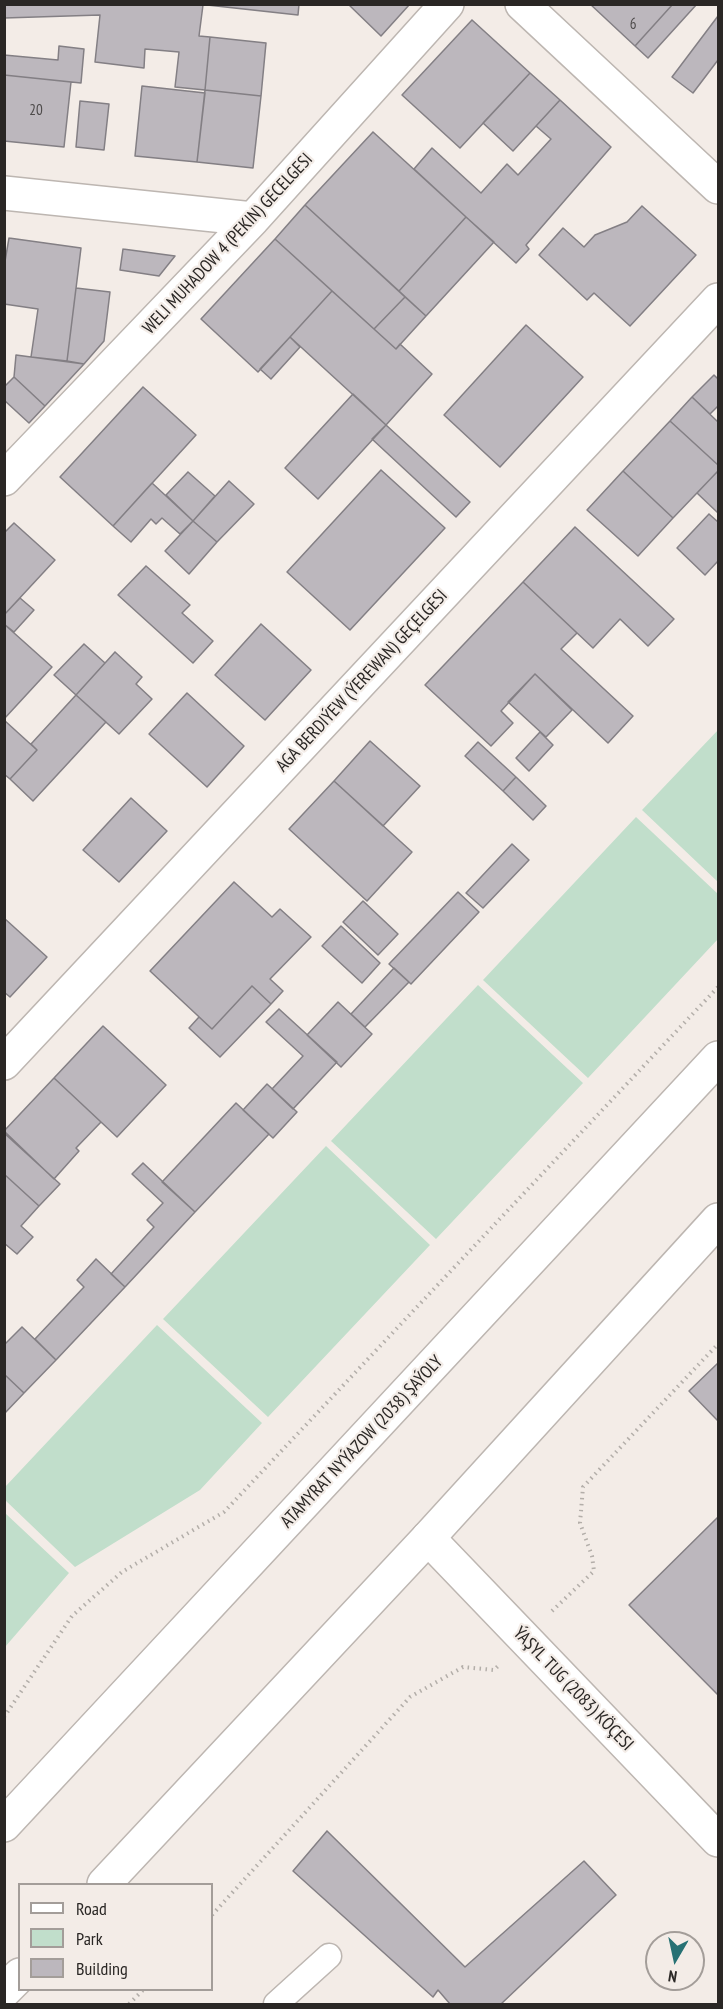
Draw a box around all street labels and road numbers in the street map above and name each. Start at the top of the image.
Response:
street label: WELI MUHADOW 4 (PEKIN) GECELGESI [138,149,318,339]
street label: AGA BERDIÝEW (ÝEREWAN) GEÇELGESI [272,585,452,777]
street label: ATAMYRAT NYÝAZOW (2038) ŞAÝOLY [276,1351,448,1533]
street label: ÝAŞYL TUG (2083) KÖÇESI [508,1623,638,1755]

